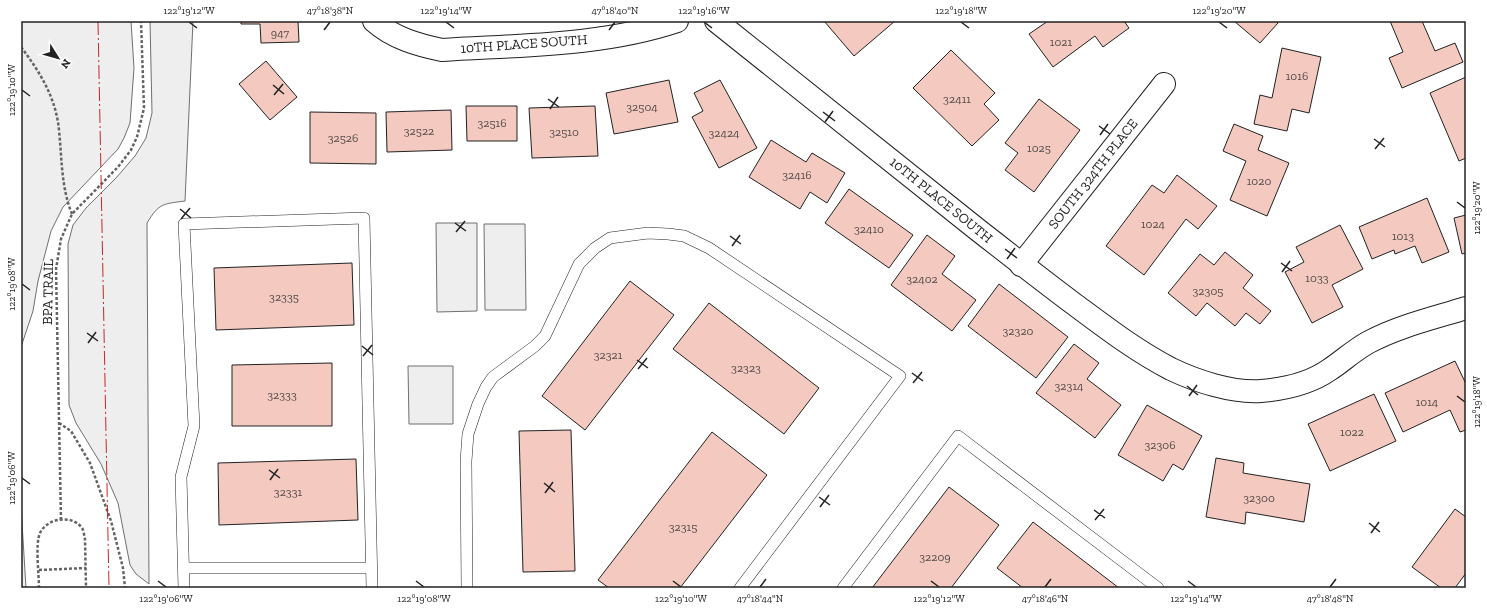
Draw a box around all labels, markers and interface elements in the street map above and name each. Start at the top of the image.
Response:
text: 122°19'12"W [163,5,215,17]
text: 47°18'38"N [307,5,354,17]
text: 122°19'14"W [420,5,472,17]
text: 47°18'40"N [592,5,639,17]
text: 122°19'16"W [678,5,730,17]
text: 122°19'18"W [935,5,987,17]
text: 122°19'20"W [1192,5,1246,17]
house number: 947 [271,26,289,40]
street label: 10TH PLACE SOUTH [460,31,588,57]
house number: 1021 [1050,35,1073,49]
north arrow [38,38,78,78]
text: N [57,56,73,71]
text: 122°19'10"W [6,63,18,116]
house number: 1016 [1286,69,1308,83]
house number: 32411 [943,92,971,106]
house number: 32504 [626,100,658,114]
street label: SOUTH 324TH PLACE [1045,115,1141,233]
house number: 32516 [477,116,507,130]
house number: 32522 [404,124,434,138]
house number: 32510 [549,125,579,139]
house number: 32424 [708,126,740,140]
house number: 32526 [328,131,358,145]
house number: 1025 [1027,141,1051,155]
street label: 10TH PLACE SOUTH [886,153,996,247]
house number: 32416 [782,168,812,182]
house number: 1020 [1247,174,1271,188]
text: 122°19'20"W [1471,181,1483,235]
house number: 1024 [1141,217,1166,231]
house number: 32410 [854,222,884,236]
house number: 1013 [1392,229,1414,243]
text: 122°19'08"W [6,257,18,311]
street label: BPA TRAIL [39,259,57,325]
house number: 1033 [1305,271,1329,285]
house number: 32402 [906,272,938,286]
house number: 32305 [1193,284,1223,298]
house number: 32335 [269,290,299,304]
house number: 32320 [1002,324,1034,338]
house number: 32321 [594,348,623,362]
house number: 32323 [731,361,761,375]
text: 122°19'18"W [1471,376,1483,428]
house number: 32314 [1054,379,1084,393]
house number: 32333 [267,388,297,402]
house number: 1014 [1416,395,1439,409]
house number: 1022 [1340,425,1364,439]
house number: 32306 [1144,438,1176,452]
text: 122°19'06"W [6,451,18,505]
house number: 32331 [274,485,303,499]
house number: 32300 [1243,491,1275,505]
house number: 32315 [669,520,697,534]
house number: 32209 [919,550,951,564]
text: 122°19'06"W [139,593,193,605]
text: 122°19'08"W [397,593,451,605]
text: 122°19'10"W [655,593,708,605]
text: 47°18'44"N [737,593,784,605]
text: 122°19'12"W [913,593,965,605]
text: 47°18'46"N [1022,593,1069,605]
text: 122°19'14"W [1170,593,1222,605]
text: 47°18'48"N [1307,593,1354,605]

